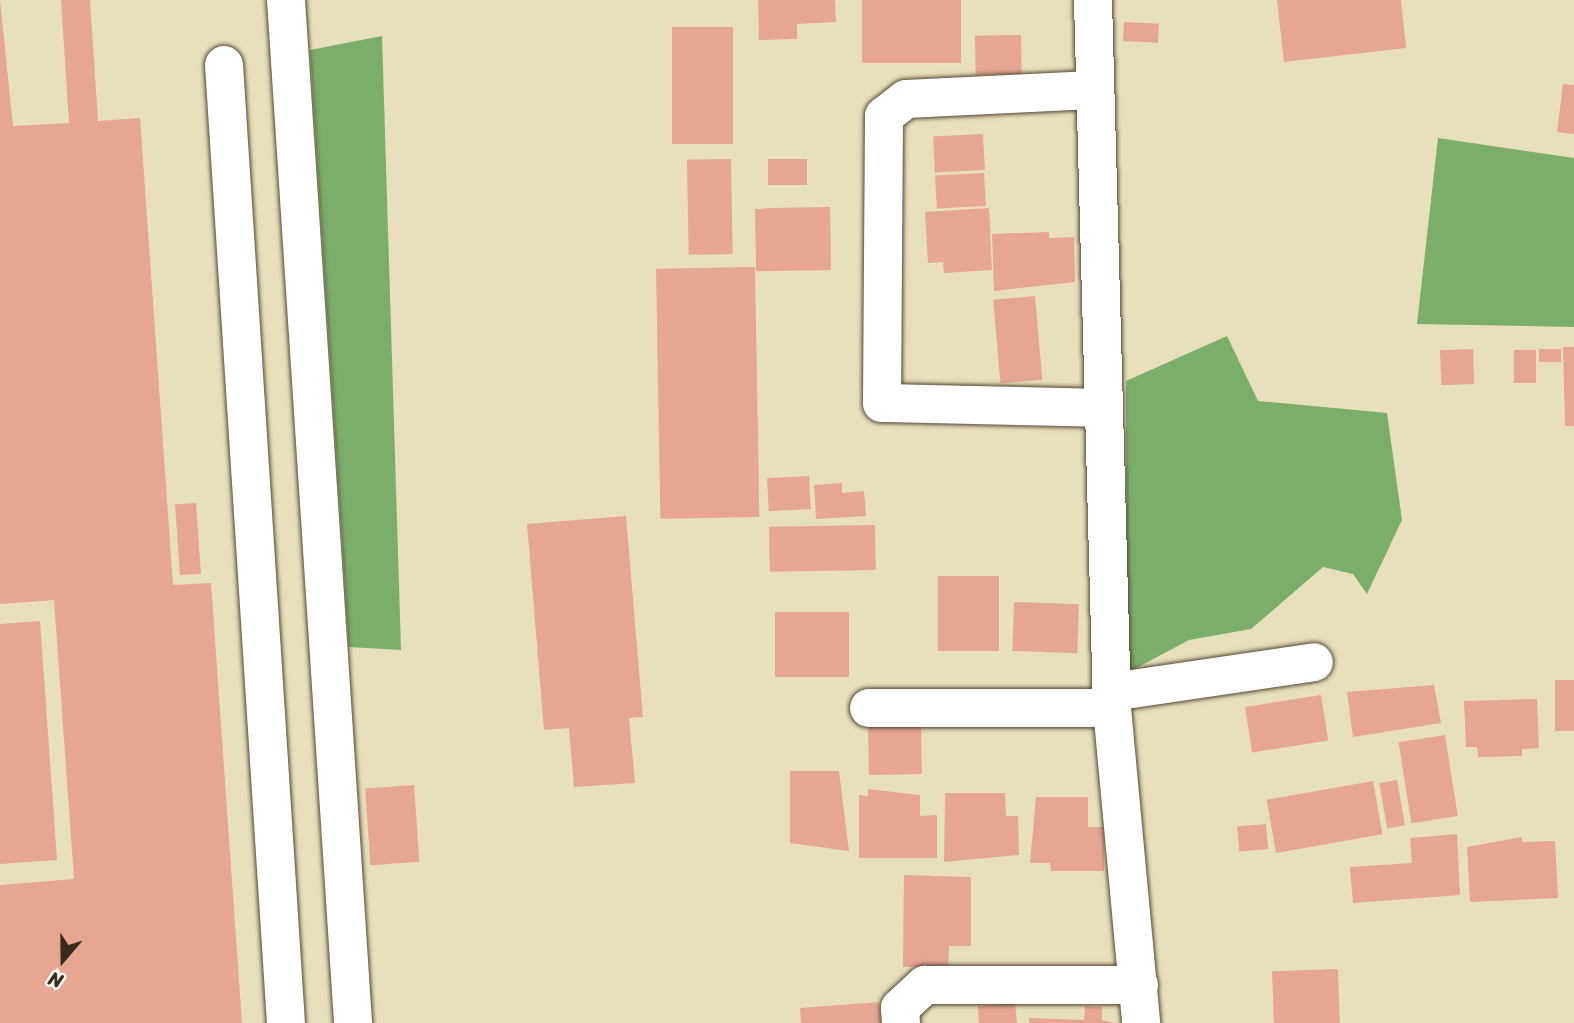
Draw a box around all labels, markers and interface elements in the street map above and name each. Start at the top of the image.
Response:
north arrow [28,925,98,995]
text: N [44,962,67,998]

